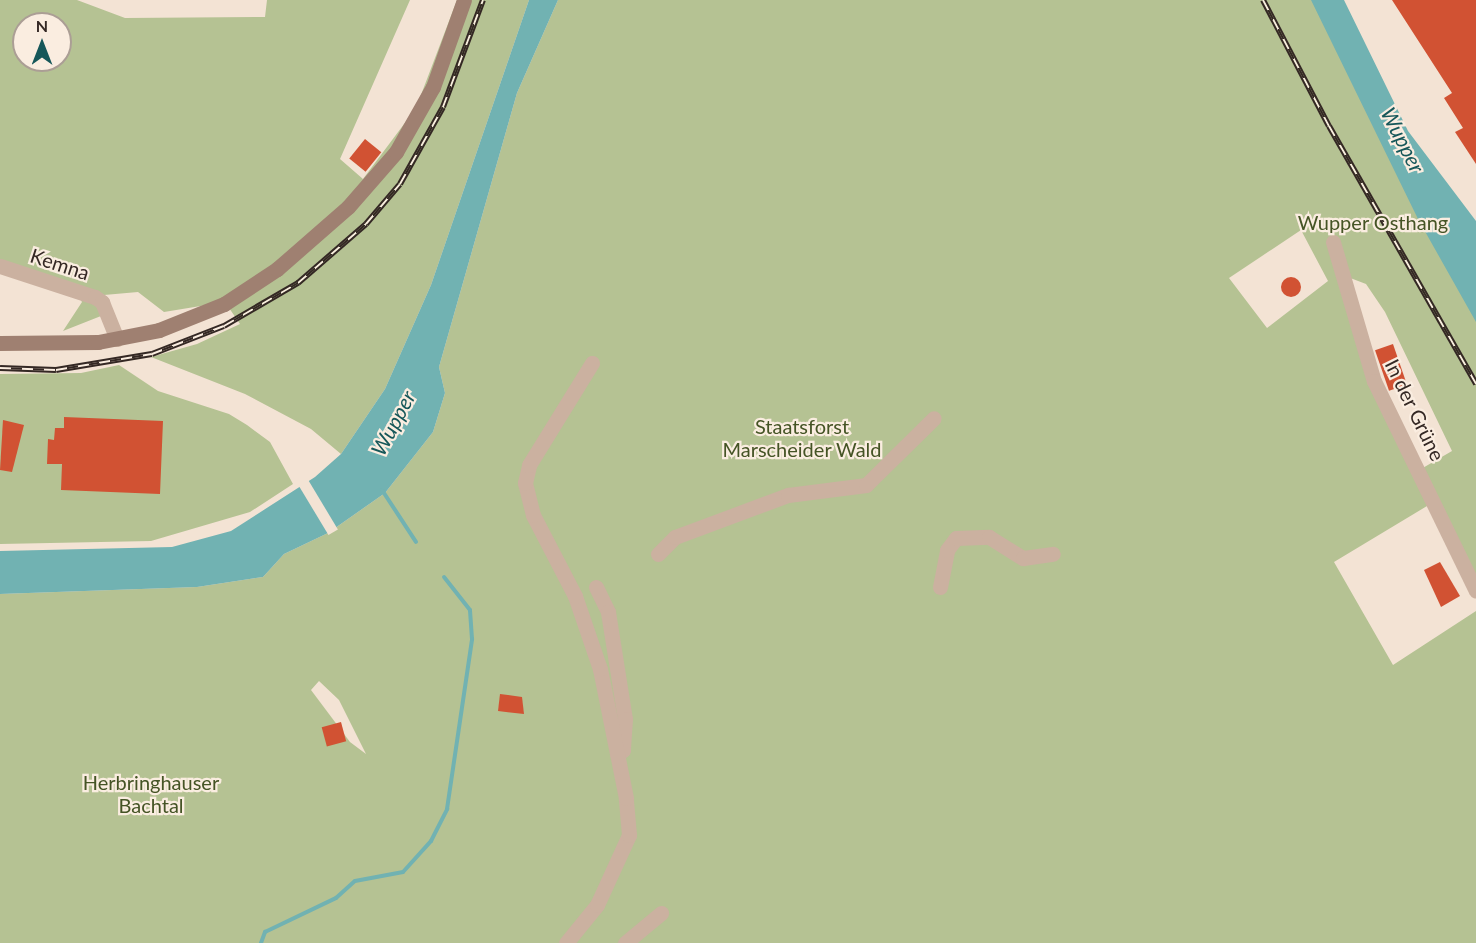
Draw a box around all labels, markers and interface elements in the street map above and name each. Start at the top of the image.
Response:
north arrow [12,12,72,72]
text: N [36,16,48,35]
water label: Wupper [1376,103,1430,177]
park label: Wupper Osthang [1298,210,1448,234]
street label: Kemna [27,243,93,285]
street label: In der Grüne [1380,355,1450,465]
water label: Wupper [365,386,421,460]
park label: Staatsforst Marscheider Wald [722,414,882,461]
park label: Herbringhauser Bachtal [83,771,219,818]

